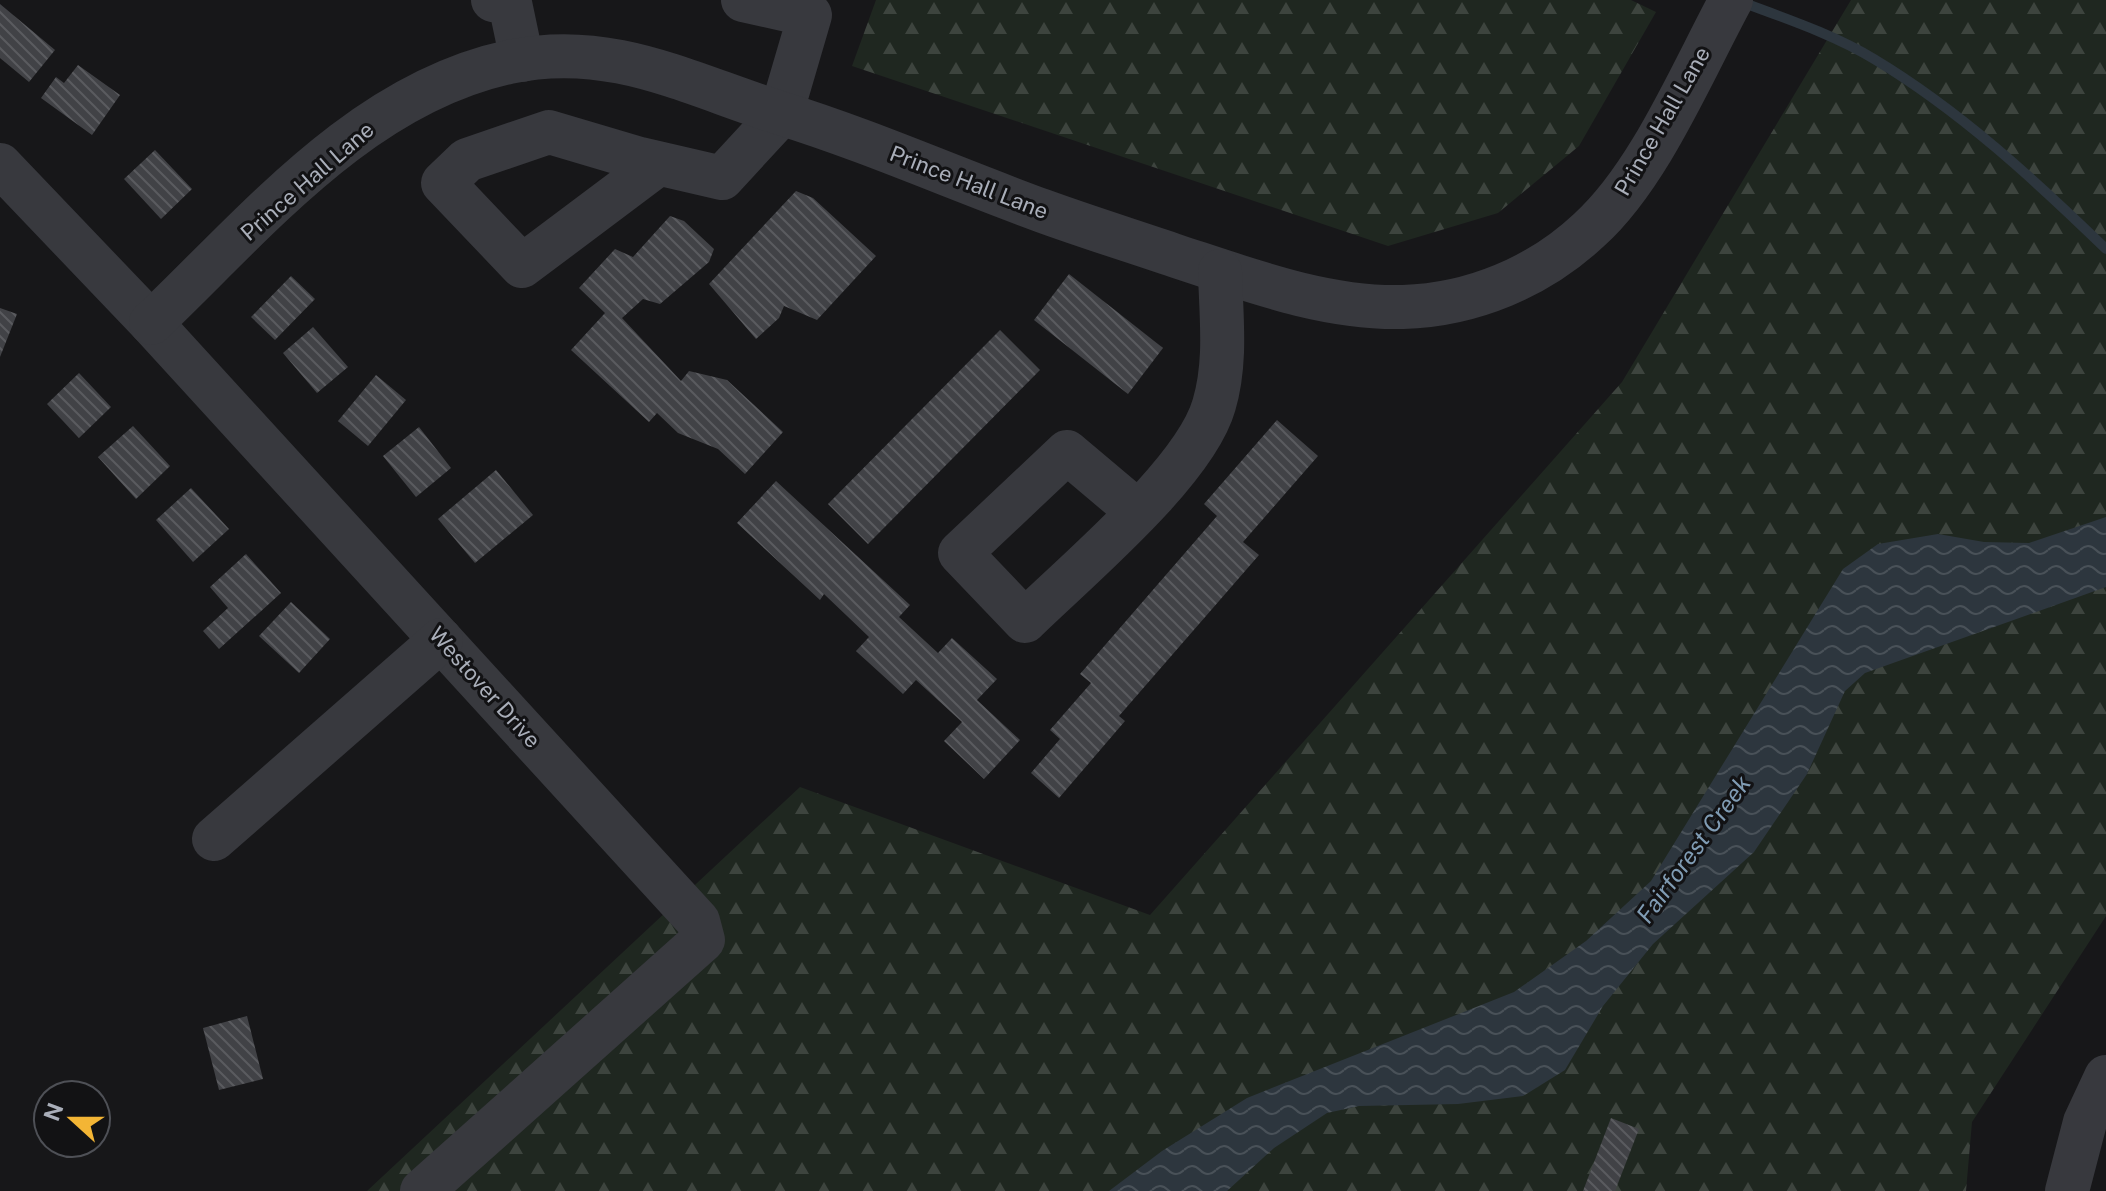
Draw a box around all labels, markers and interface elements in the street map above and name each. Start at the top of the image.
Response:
street label: Prince Hall Lane [1609,42,1715,200]
street label: Prince Hall Lane [235,116,379,246]
street label: Prince Hall Lane [886,140,1052,224]
street label: Westover Drive [424,621,546,753]
water label: Fairforest Creek [1630,770,1756,928]
north arrow [32,1079,112,1159]
text: N [38,1099,69,1125]

